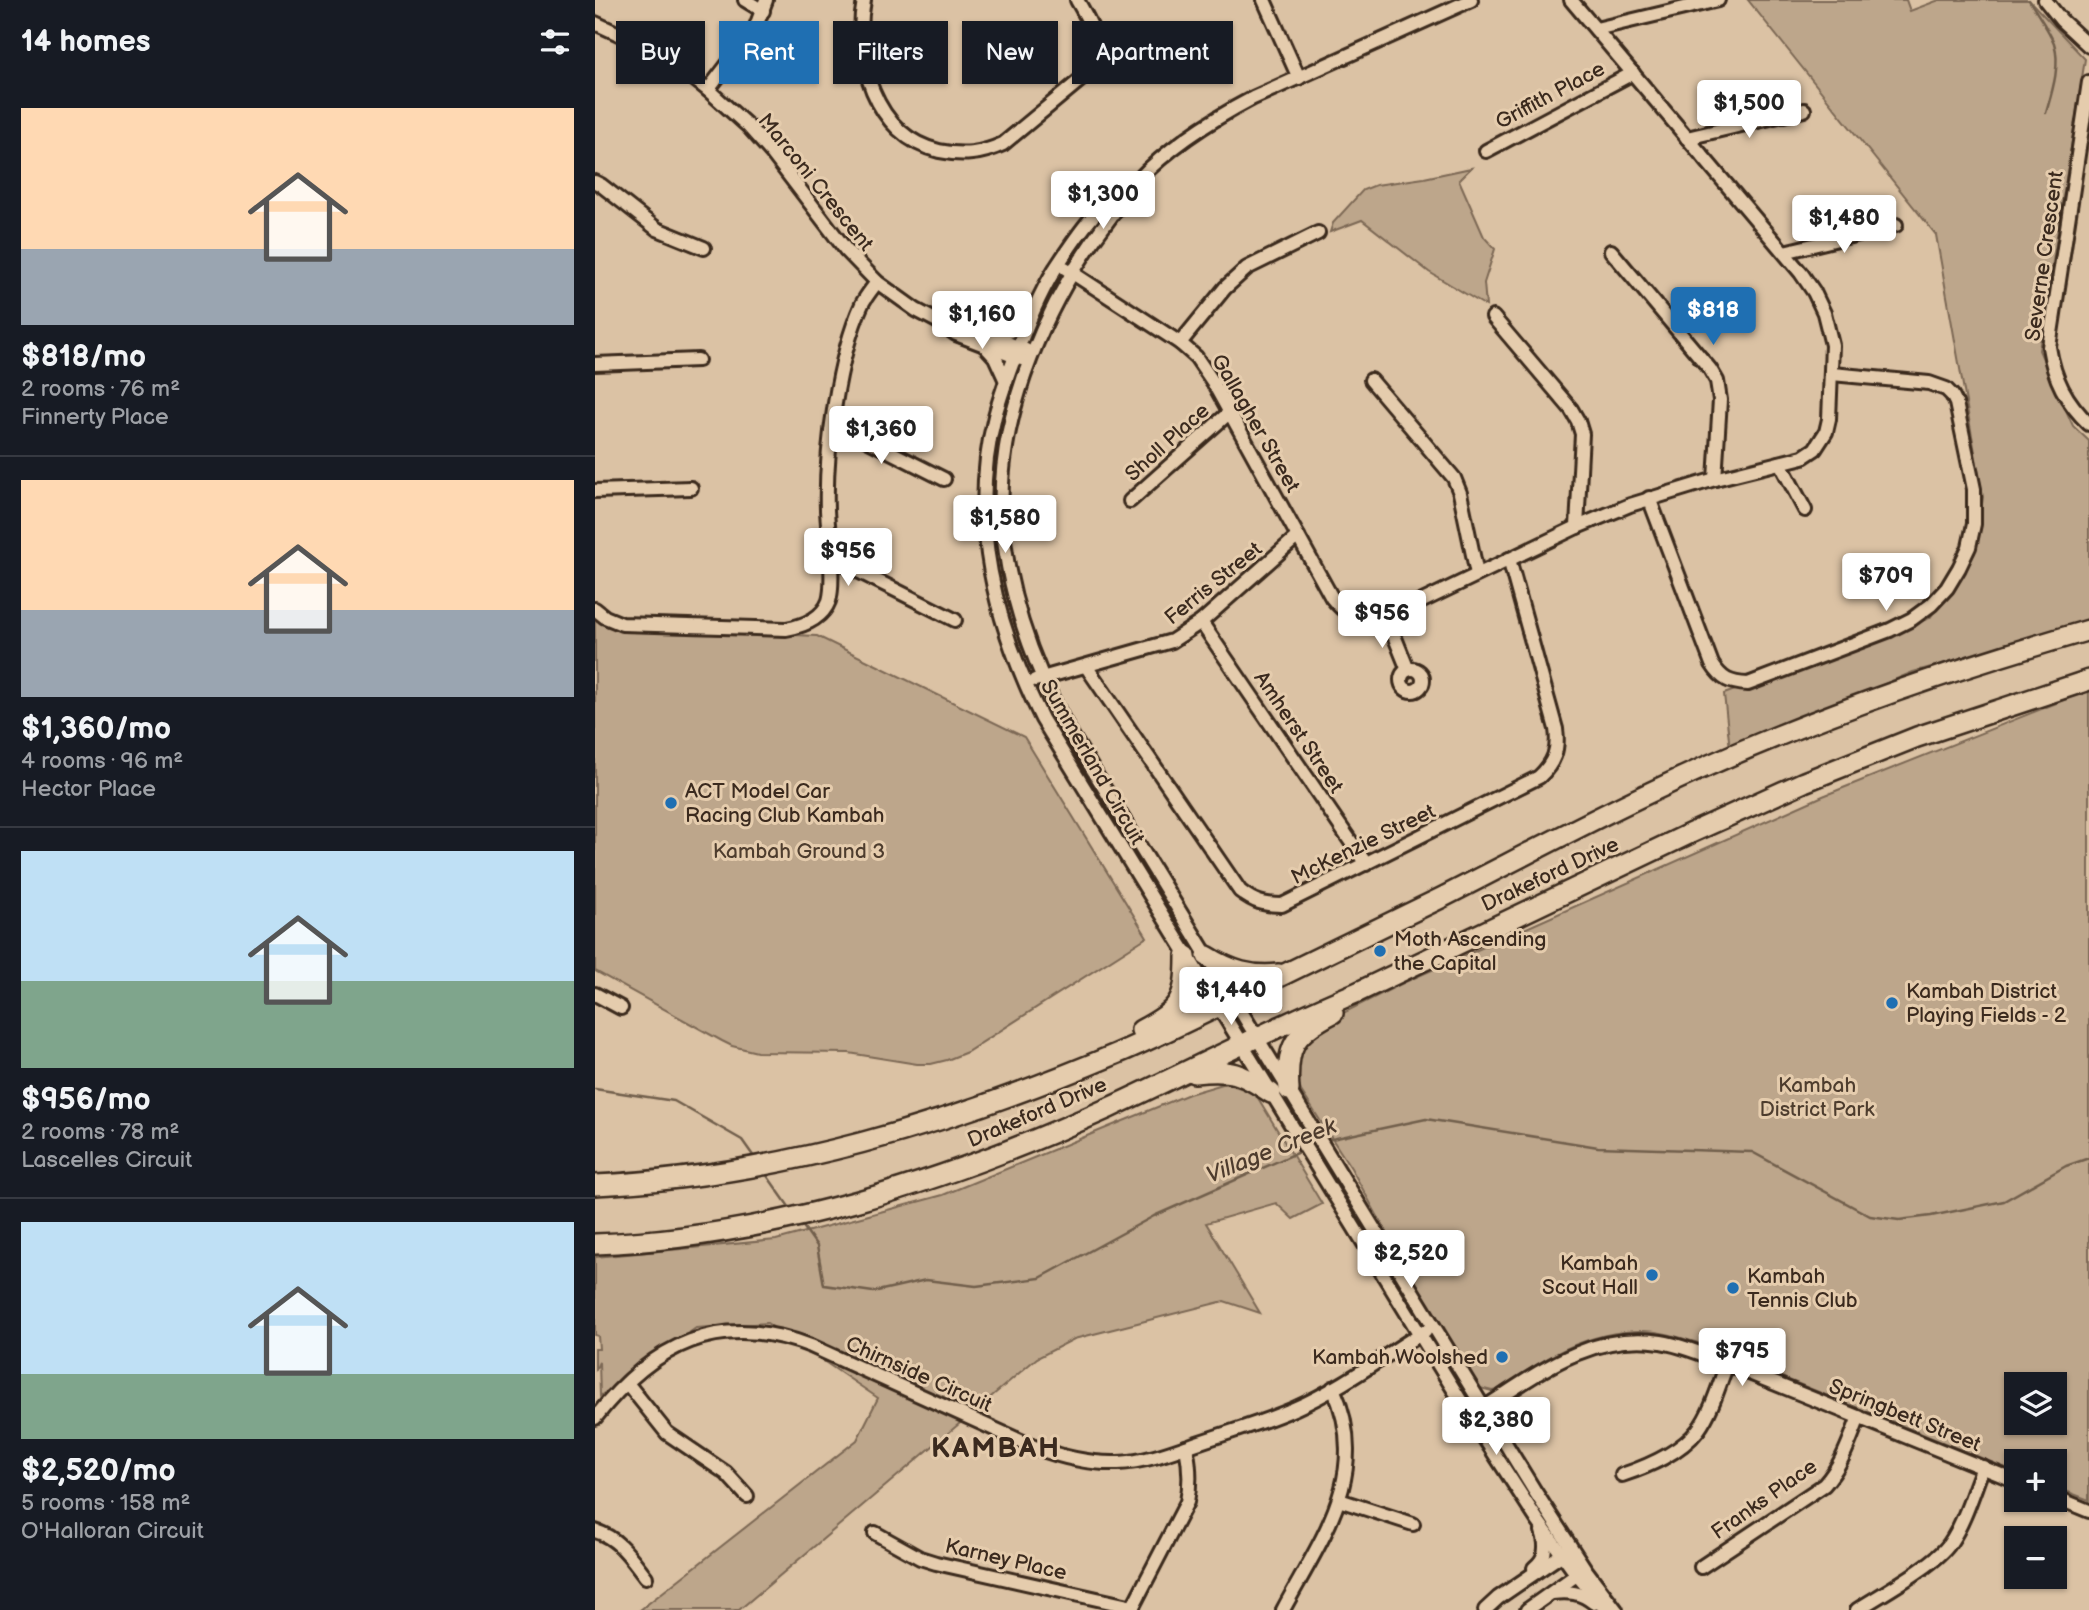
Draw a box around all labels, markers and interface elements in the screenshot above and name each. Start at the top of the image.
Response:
chip: Buy [616,21,705,84]
chip: Rent [719,21,819,84]
chip: Filters [833,21,948,84]
chip: New [962,21,1058,84]
chip: Apartment [1072,21,1233,84]
icon: filters [536,23,574,61]
text: 14 homes [21,24,150,60]
street label: Griffith Place [1491,56,1609,135]
pin: $1,500 [1692,80,1806,140]
text: $1,500 [1713,89,1785,117]
street label: Marconi Crescent [753,109,879,256]
icon: home [235,154,361,280]
street label: Severne Crescent [2020,169,2069,343]
pin: $1,300 [1046,172,1160,231]
text: $1,300 [1067,180,1139,208]
pin: $1,480 [1787,196,1901,255]
text: $1,480 [1808,204,1880,232]
pin: $818 [1672,288,1754,347]
pin: $1,160 [925,292,1039,351]
text: $818 [1687,296,1739,324]
text: $1,160 [948,300,1016,328]
text: $818/mo [21,339,146,375]
street label: Gallagher Street [1206,350,1306,497]
text: 2 rooms · 76 m² [21,375,180,403]
street label: Sholl Place [1120,398,1215,487]
text: Finnerty Place [21,403,169,431]
pin: $1,360 [824,406,938,466]
text: $1,360 [845,415,917,443]
pin: $1,580 [948,496,1062,555]
text: $1,580 [969,504,1041,532]
icon: home [235,526,361,652]
pin: $956 [807,528,889,588]
street label: Ferris Street [1160,536,1267,630]
text: $956 [820,537,876,565]
pin: $709 [1845,554,1927,613]
text: $709 [1858,562,1914,590]
pin: $956 [1341,590,1423,650]
text: $956 [1354,599,1410,627]
street label: Amherst Street [1249,667,1349,798]
street label: Summerland Circuit [1035,675,1150,850]
text: $1,360/mo [21,711,171,747]
text: 4 rooms · 96 m² [21,747,183,775]
text: Hector Place [21,775,156,803]
place label: ACT Model Car Racing Club Kambah [685,779,884,828]
marker: ACT Model Car Racing Club Kambah [663,795,679,811]
street label: McKenzie Street [1287,799,1440,890]
street label: Drakeford Drive [1478,832,1623,917]
park label: Kambah Ground 3 [713,839,885,864]
icon: home [235,897,361,1023]
place label: Moth Ascending the Capital [1394,927,1546,976]
marker: Moth Ascending the Capital [1372,943,1388,959]
pin: $1,440 [1174,968,1288,1027]
text: $1,440 [1195,976,1267,1004]
place label: Kambah District Playing Fields - 2 [1906,979,2067,1028]
marker: Kambah District Playing Fields - 2 [1884,995,1900,1011]
street label: Drakeford Drive [964,1072,1110,1153]
park label: Kambah District Park [1760,1073,1875,1122]
text: $956/mo [21,1082,151,1118]
water label: Village Creek [1202,1112,1341,1190]
text: 2 rooms · 78 m² [21,1118,179,1146]
text: Lascelles Circuit [21,1146,192,1174]
pin: $2,520 [1354,1230,1468,1290]
text: $2,520 [1373,1239,1449,1267]
place label: Kambah Scout Hall [1542,1251,1638,1300]
place label: Kambah Tennis Club [1747,1264,1858,1313]
marker: Kambah Scout Hall [1644,1267,1660,1283]
icon: home [235,1268,361,1394]
marker: Kambah Tennis Club [1725,1280,1741,1296]
pin: $795 [1701,1328,1783,1388]
street label: Chirnside Circuit [842,1331,996,1418]
text: $795 [1715,1337,1769,1365]
place label: Kambah Woolshed [1312,1345,1488,1370]
marker: Kambah Woolshed [1494,1349,1510,1365]
map controls [2004,1372,2067,1589]
button: layers [2004,1372,2067,1435]
street label: Springbett Street [1825,1374,1985,1457]
pin: $2,380 [1439,1398,1553,1457]
text: $2,380 [1458,1406,1534,1434]
district label: KAMBAH [931,1432,1061,1465]
button: + [2004,1449,2067,1512]
text: $2,520/mo [21,1453,176,1489]
street label: Franks Place [1707,1454,1822,1545]
text: 5 rooms · 158 m² [21,1489,190,1517]
text: O'Halloran Circuit [21,1517,204,1545]
button: − [2004,1526,2067,1589]
street label: Karney Place [943,1533,1069,1586]

